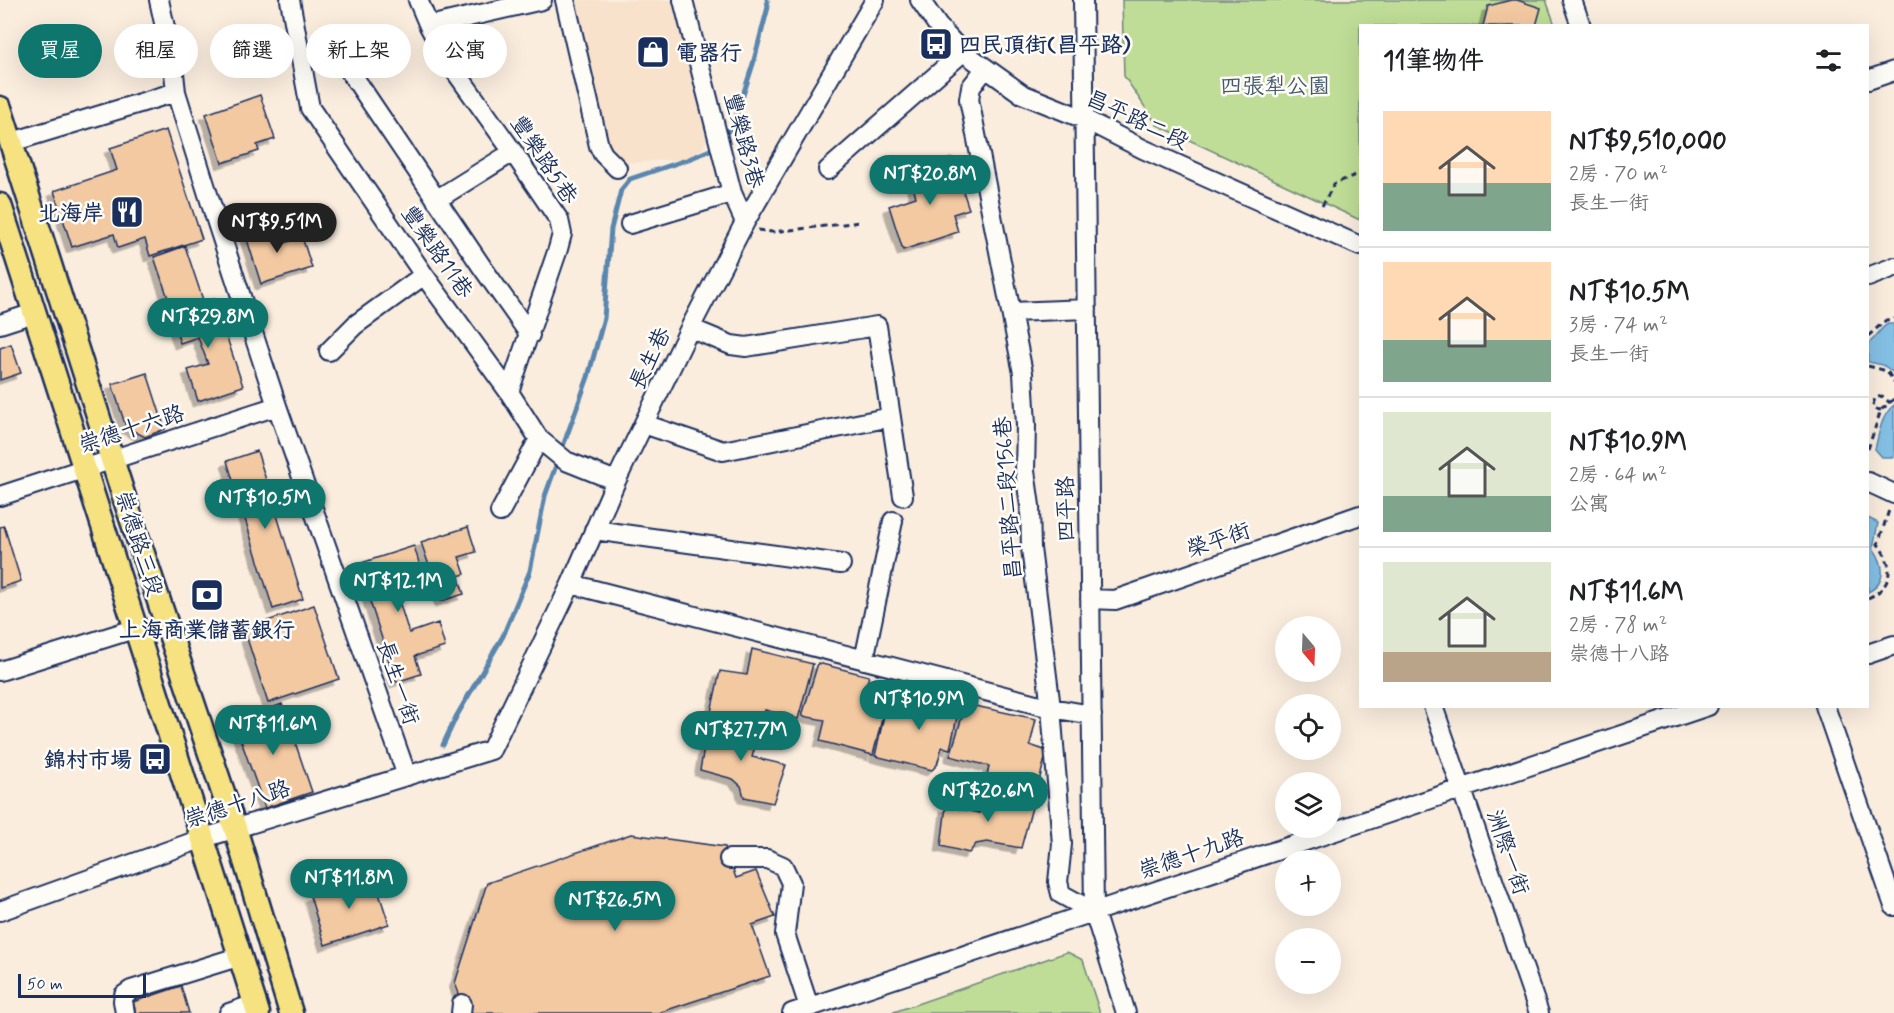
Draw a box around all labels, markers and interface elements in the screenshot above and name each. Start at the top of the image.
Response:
chip: 買屋 [18,24,102,78]
chip: 租屋 [114,24,198,78]
chip: 篩選 [210,24,294,78]
chip: 新上架 [306,24,411,78]
chip: 公寓 [423,24,507,78]
bus stop icon: 四民頂街(昌平路) [918,26,954,62]
place label: 四民頂街(昌平路) [959,32,1130,60]
shop icon: 電器行 [635,34,671,70]
place label: 電器行 [676,40,742,68]
icon: filters [1812,44,1845,77]
text: 11筆物件 [1383,45,1484,79]
park label: 四張犁公園 [1220,73,1330,101]
street label: 昌平路二段 [1081,85,1193,157]
street label: 豐樂路3巷 [717,90,769,191]
street label: 豐樂路5巷 [503,110,583,210]
text: NT$9,510,000 [1569,125,1727,159]
icon: home [1431,135,1503,207]
pin: NT$20.8M [868,155,992,206]
text: NT$20.8M [884,161,976,188]
text: 2房 · 70 m² [1569,161,1668,188]
text: 長生一街 [1569,190,1649,217]
restaurant icon: 北海岸 [109,194,145,230]
place label: 北海岸 [38,200,104,228]
street label: 豐樂路11巷 [394,200,479,304]
pin: NT$9.51M [215,203,339,254]
text: NT$9.51M [232,209,322,236]
text: NT$10.5M [1569,276,1690,310]
icon: home [1431,286,1503,358]
pin: NT$29.8M [146,298,270,349]
text: NT$29.8M [161,304,255,331]
text: 3房 · 74 m² [1569,312,1668,339]
street label: 長生巷 [624,323,678,395]
text: 長生一街 [1569,341,1649,368]
street label: 崇德十六路 [75,400,188,460]
street label: 昌平路二段156巷 [989,415,1029,581]
text: NT$10.9M [1569,426,1687,460]
icon: home [1431,436,1503,508]
text: 2房 · 64 m² [1569,462,1667,489]
street label: 四平路 [1052,476,1082,542]
pin: NT$10.5M [203,479,327,530]
text: NT$10.5M [219,485,311,512]
street label: 崇德路三段 [108,487,168,600]
text: 公寓 [1569,491,1609,518]
street label: 榮平街 [1183,517,1254,565]
pin: NT$12.1M [336,562,460,613]
text: NT$12.1M [354,568,442,595]
text: NT$11.6M [1569,576,1684,610]
bank icon: 上海商業儲蓄銀行 [189,577,225,613]
icon: home [1431,586,1503,658]
text: 2房 · 78 m² [1569,612,1667,639]
north arrow [1275,616,1341,682]
map controls [1275,616,1341,994]
place label: 上海商業儲蓄銀行 [119,617,295,645]
street label: 長生一街 [370,636,425,729]
text: 崇德十八路 [1569,641,1669,668]
pin: NT$10.9M [857,680,981,731]
text: NT$10.9M [874,686,964,713]
button: locate [1275,694,1341,760]
pin: NT$11.6M [211,705,335,756]
text: NT$11.6M [229,711,317,738]
pin: NT$27.7M [679,711,803,762]
text: NT$27.7M [695,717,787,744]
bus stop icon: 錦村市場 [137,741,173,777]
place label: 錦村市場 [44,747,132,775]
pin: NT$20.6M [926,772,1050,823]
button: layers [1275,772,1341,838]
street label: 崇德十八路 [181,775,294,835]
text: NT$20.6M [942,778,1034,805]
street label: 洲際一街 [1480,806,1535,899]
street label: 崇德十九路 [1135,824,1248,886]
button: + [1275,850,1341,916]
pin: NT$11.8M [287,859,411,910]
text: NT$11.8M [304,865,394,892]
pin: NT$26.5M [553,881,677,932]
text: NT$26.5M [568,887,662,914]
button: − [1275,928,1341,994]
scale bar [18,971,146,998]
text: 50 m [27,974,63,995]

